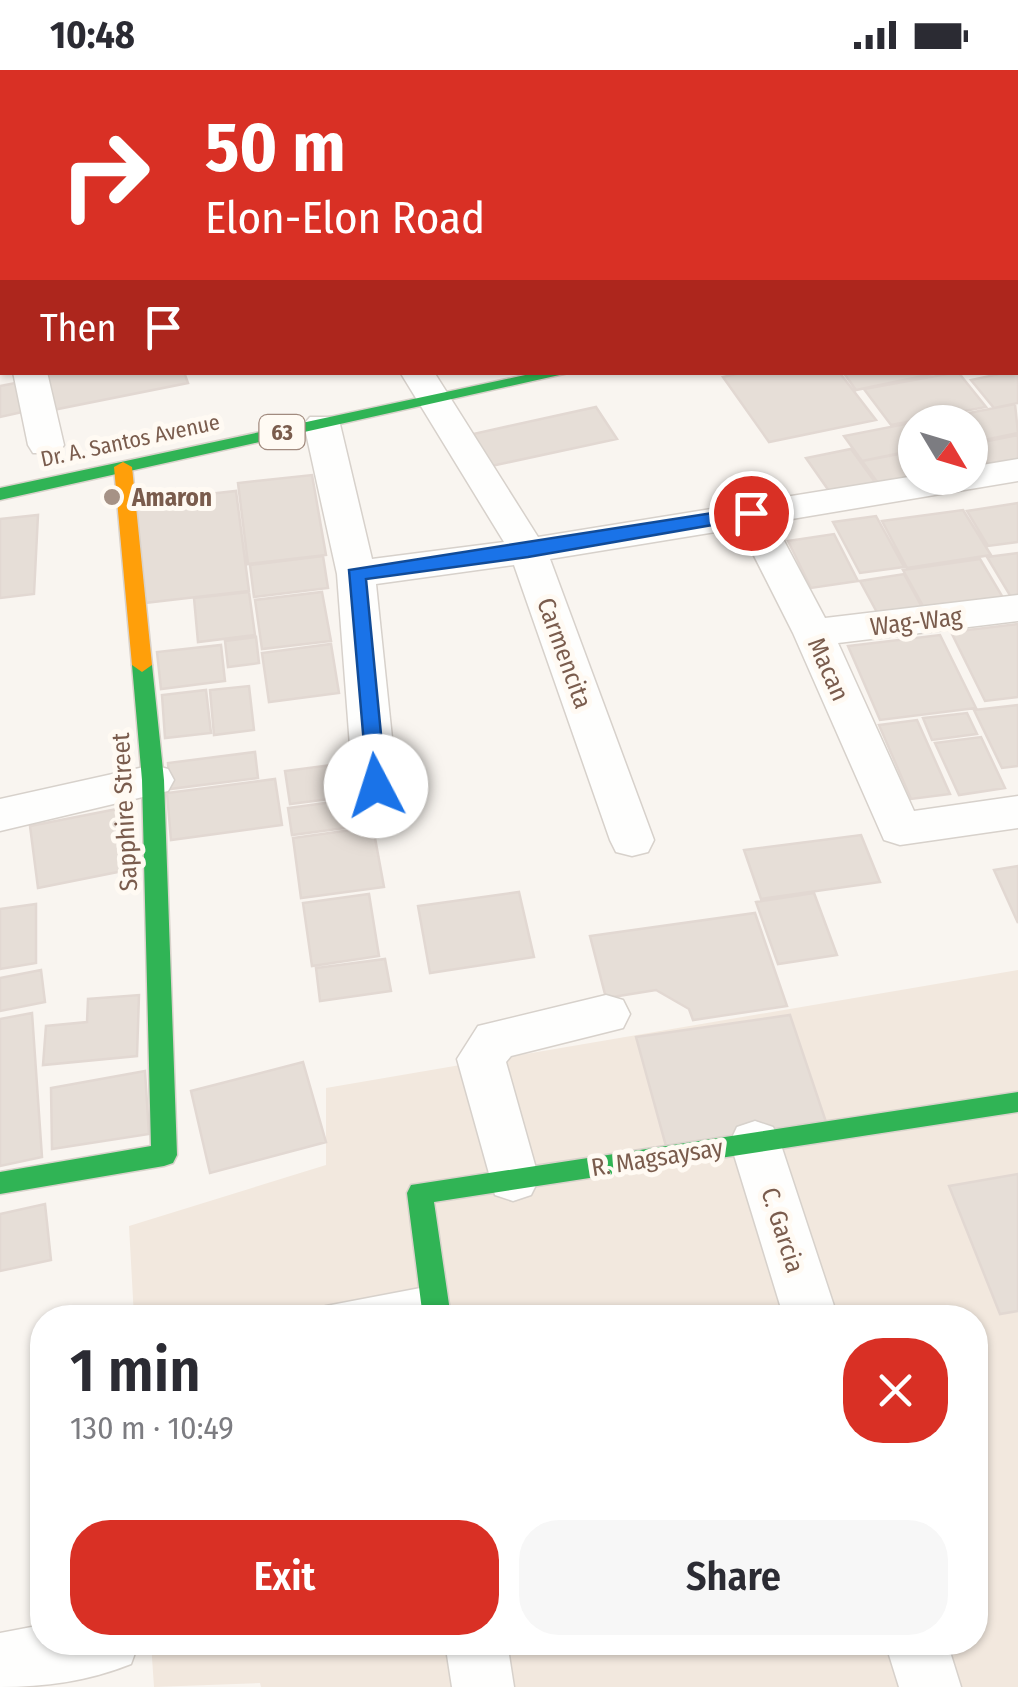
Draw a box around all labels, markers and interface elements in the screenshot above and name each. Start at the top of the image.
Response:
text: 10:48 [50,12,135,58]
text: 50 m [205,106,346,190]
icon: right [40,110,170,240]
text: Elon-Elon Road [205,191,485,245]
icon: arrive [136,300,191,355]
text: Then [40,305,116,351]
north arrow [898,405,988,495]
map controls [898,405,988,495]
street label: Dr. A. Santos Avenue [38,408,222,473]
road number: 63 [260,415,304,449]
pin [709,471,794,556]
place label: Amaron [131,483,212,513]
marker: Amaron [101,486,123,508]
icon: arrive [724,486,779,541]
street label: Carmencita [530,594,598,713]
street label: Wag-Wag [868,601,964,643]
street label: Macan [801,633,855,706]
street label: Sapphire Street [106,731,144,892]
position arrow [324,734,428,838]
street label: R. Magsaysay [589,1133,725,1183]
street label: C. Garcia [754,1184,810,1277]
text: 1 min [70,1335,201,1407]
button: close [843,1338,948,1443]
text: 130 m · 10:49 [70,1409,234,1447]
button: Exit [70,1520,499,1635]
button: Share [519,1520,948,1635]

